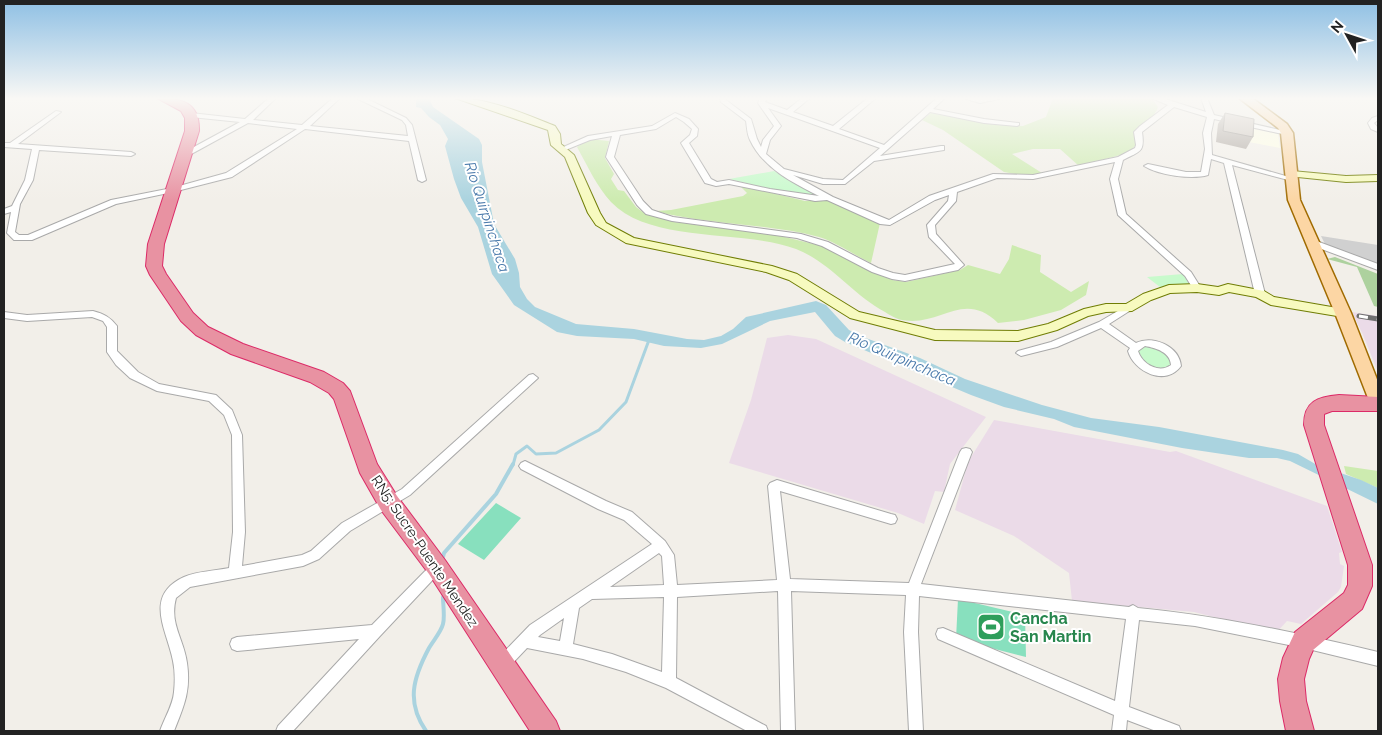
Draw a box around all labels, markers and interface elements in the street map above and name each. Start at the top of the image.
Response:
north arrow [1322,10,1372,60]
text: N [1327,17,1347,36]
water label: Río Quirpinchaca [461,159,513,275]
water label: Río Quirpinchaca [846,328,959,390]
street label: RN5: Sucre-Puente Mendez [368,472,482,630]
place label: Cancha San Martin [1010,609,1091,646]
sports icon: Cancha San Martin [976,612,1006,642]

